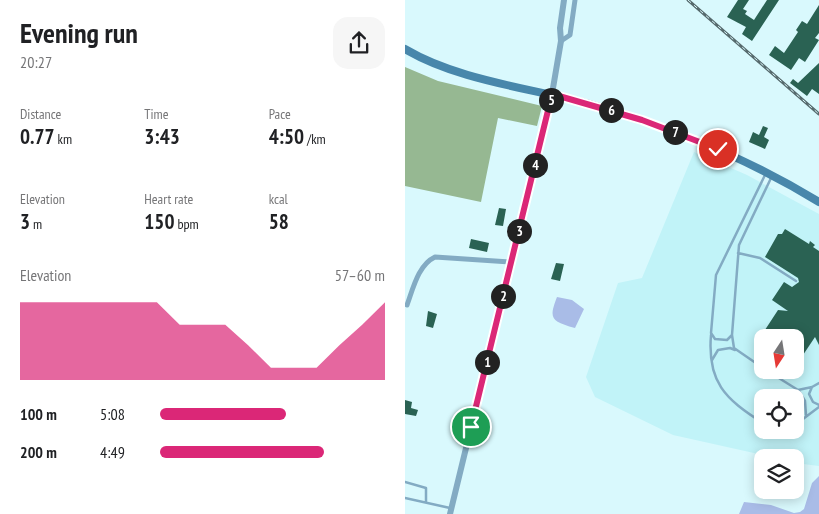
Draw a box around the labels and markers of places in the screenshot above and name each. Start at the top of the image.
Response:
pin: 5 [539,88,563,112]
pin: 6 [599,98,623,122]
pin: 7 [663,120,687,144]
pin [697,128,739,170]
pin: 4 [523,152,547,178]
pin: 3 [507,218,531,244]
pin: 2 [491,284,515,308]
pin: 1 [475,350,499,374]
pin [450,406,492,448]

